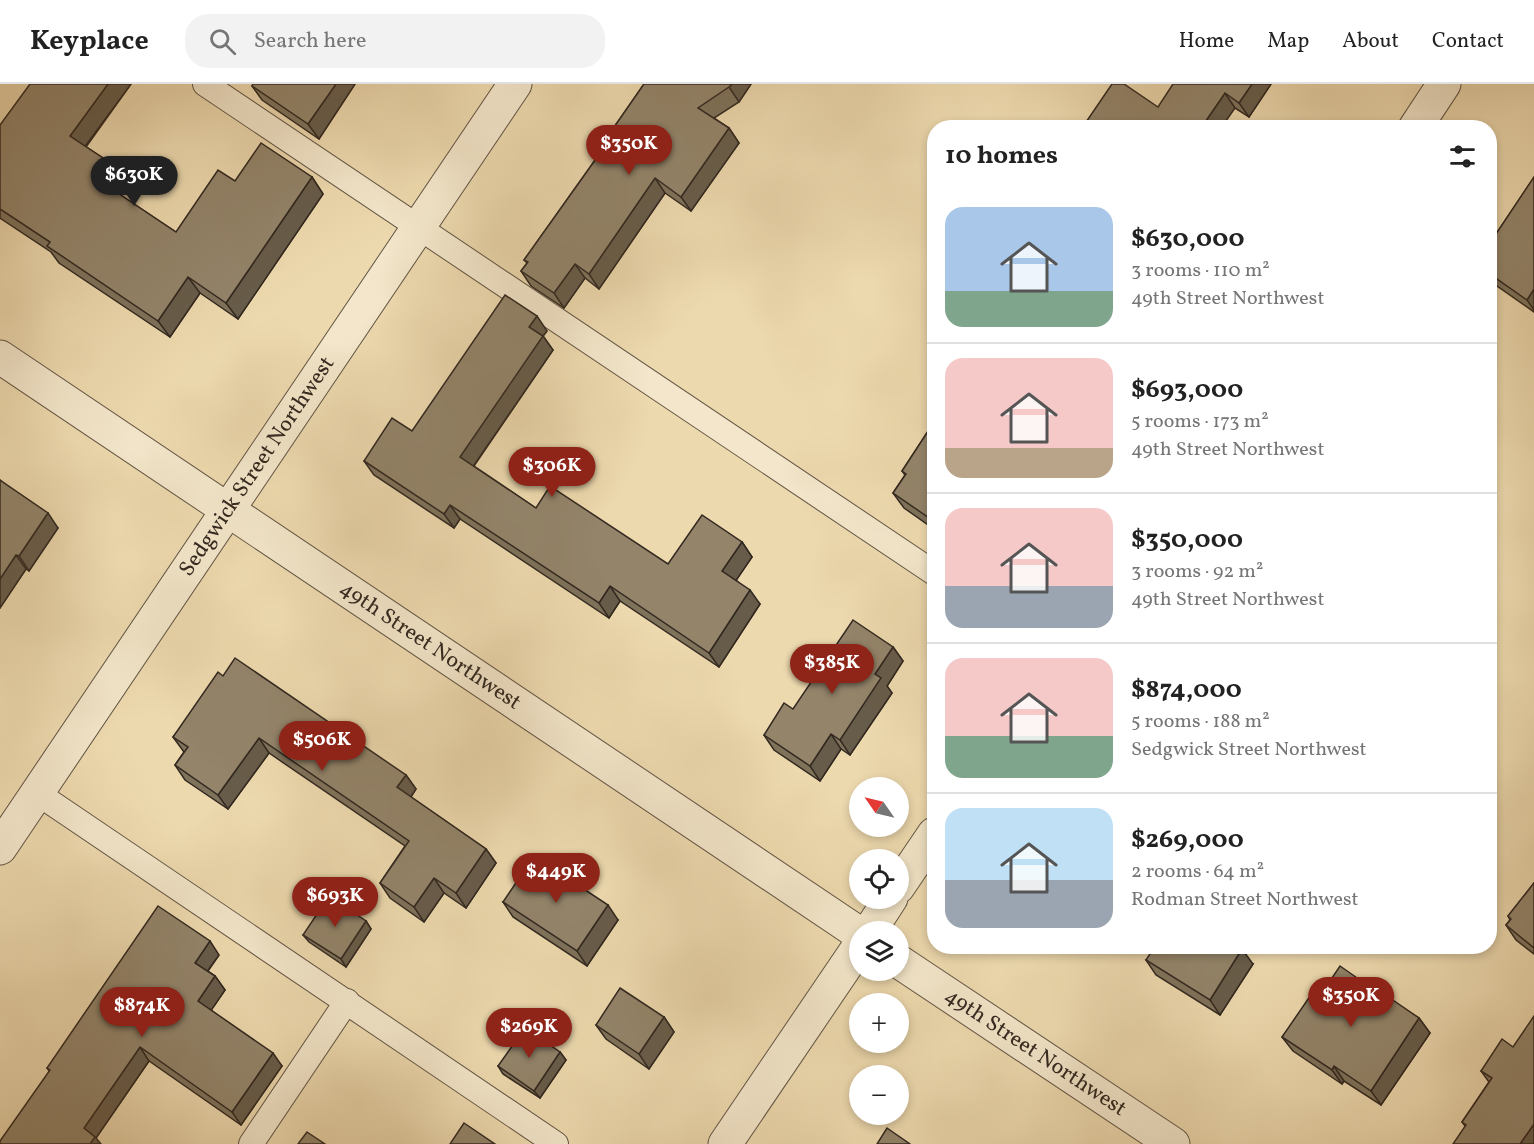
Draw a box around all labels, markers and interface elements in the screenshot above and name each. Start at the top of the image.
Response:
search box [185,14,605,68]
text: Keyplace [30,22,149,61]
icon: search [206,25,239,58]
text: Search here [254,26,366,57]
text: Home [1179,27,1234,56]
text: Map [1267,27,1309,56]
text: About [1342,27,1399,56]
text: Contact [1432,27,1504,56]
pin: $350K [587,125,671,176]
text: $350K [600,130,658,158]
text: 10 homes [945,138,1058,174]
icon: filters [1446,140,1479,173]
pin: $630K [92,156,176,207]
text: $630K [105,161,163,189]
text: $630,000 [1131,221,1245,257]
icon: home [993,231,1065,303]
text: 3 rooms · 110 m² [1131,257,1270,285]
text: 49th Street Northwest [1131,285,1324,313]
street label: Sedgwick Street Northwest [172,350,343,583]
text: $693,000 [1131,372,1243,408]
icon: home [993,382,1065,454]
text: 5 rooms · 173 m² [1131,408,1269,436]
text: 49th Street Northwest [1131,436,1324,464]
pin: $306K [510,447,594,498]
text: $306K [523,452,581,480]
text: $350,000 [1131,522,1243,558]
icon: home [993,532,1065,604]
text: 3 rooms · 92 m² [1131,558,1263,586]
street label: 49th Street Northwest [333,573,527,718]
text: 49th Street Northwest [1131,586,1324,614]
pin: $385K [790,644,874,695]
text: $385K [804,649,860,677]
text: $874,000 [1131,672,1242,708]
icon: home [993,682,1065,754]
text: 5 rooms · 188 m² [1131,708,1270,736]
pin: $506K [280,721,364,772]
text: $506K [293,726,351,754]
text: Sedgwick Street Northwest [1131,736,1367,764]
north arrow [849,777,909,837]
map controls [849,777,909,1125]
text: $269,000 [1131,822,1244,858]
icon: home [993,832,1065,904]
button: locate [849,849,909,909]
pin: $449K [514,853,598,904]
text: $449K [526,858,586,886]
text: 2 rooms · 64 m² [1131,858,1264,886]
pin: $693K [293,877,377,928]
text: $693K [306,882,364,910]
text: Rodman Street Northwest [1131,886,1359,914]
button: layers [849,921,909,981]
pin: $350K [1309,977,1393,1028]
street label: 49th Street Northwest [938,981,1133,1124]
text: $350K [1322,982,1380,1010]
pin: $874K [100,987,184,1038]
text: $874K [114,992,170,1020]
button: + [849,993,909,1053]
pin: $269K [487,1008,571,1059]
text: $269K [500,1013,558,1041]
button: − [849,1065,909,1125]

